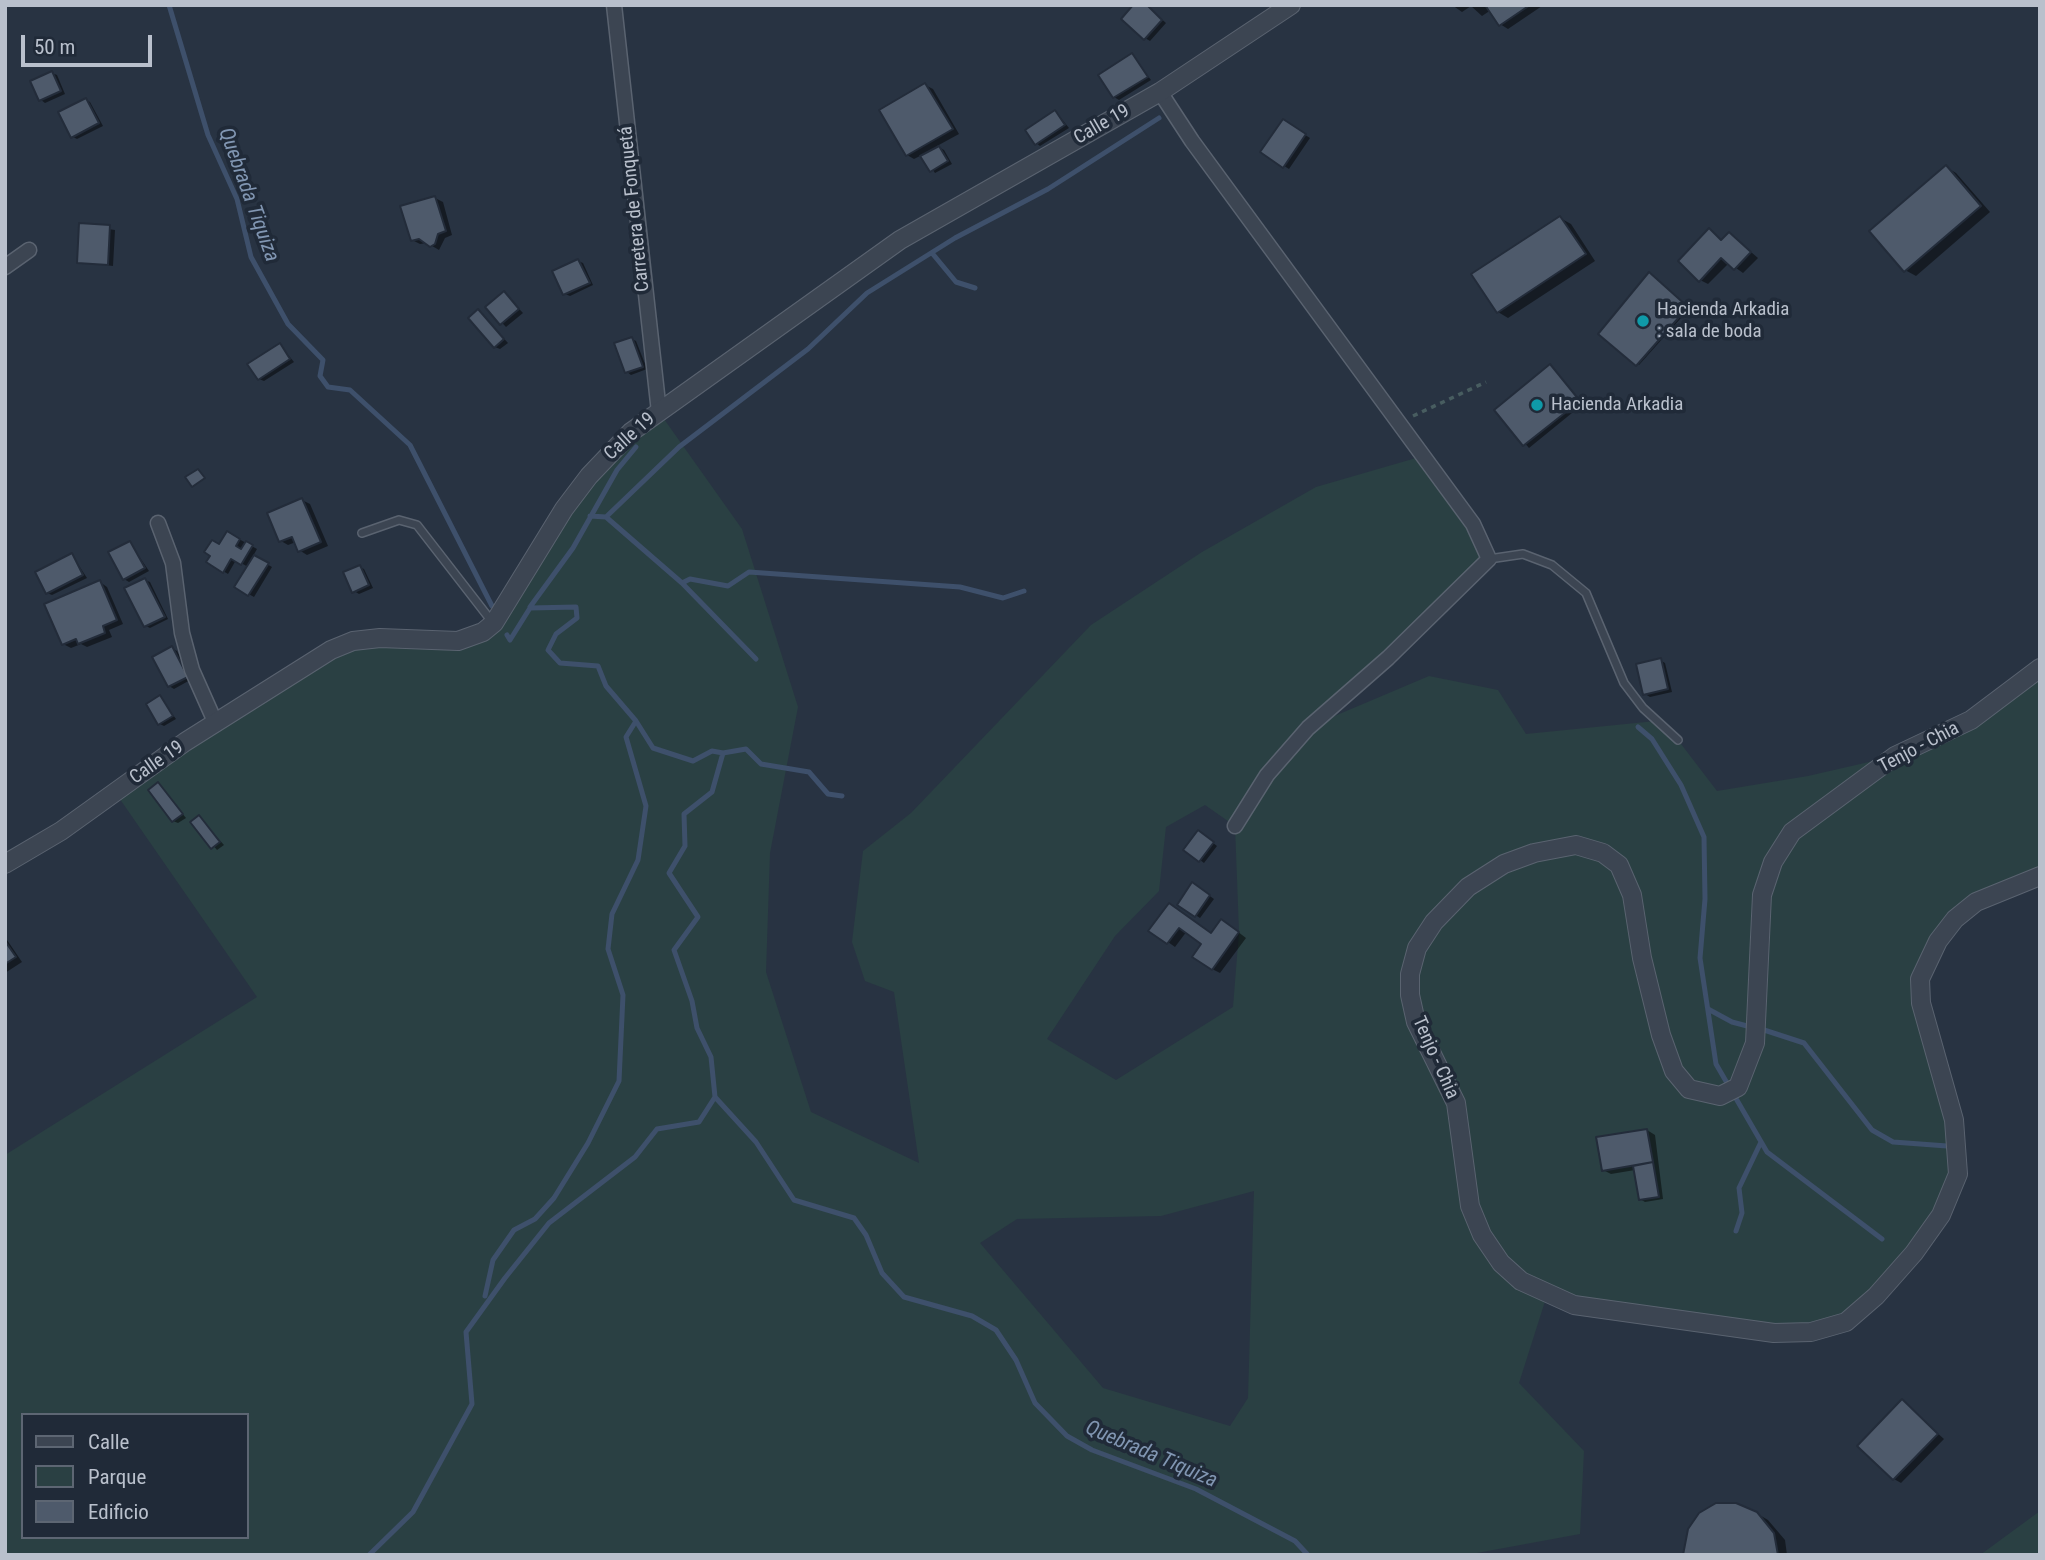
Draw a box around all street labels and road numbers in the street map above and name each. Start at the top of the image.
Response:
street label: Calle 19 [1070,100,1134,150]
street label: Carretera de Fonquetá [615,125,655,293]
street label: Calle 19 [600,408,660,466]
street label: Tenjo - Chia [1875,717,1963,779]
street label: Calle 19 [126,736,188,790]
street label: Tenjo - Chia [1407,1013,1463,1103]

